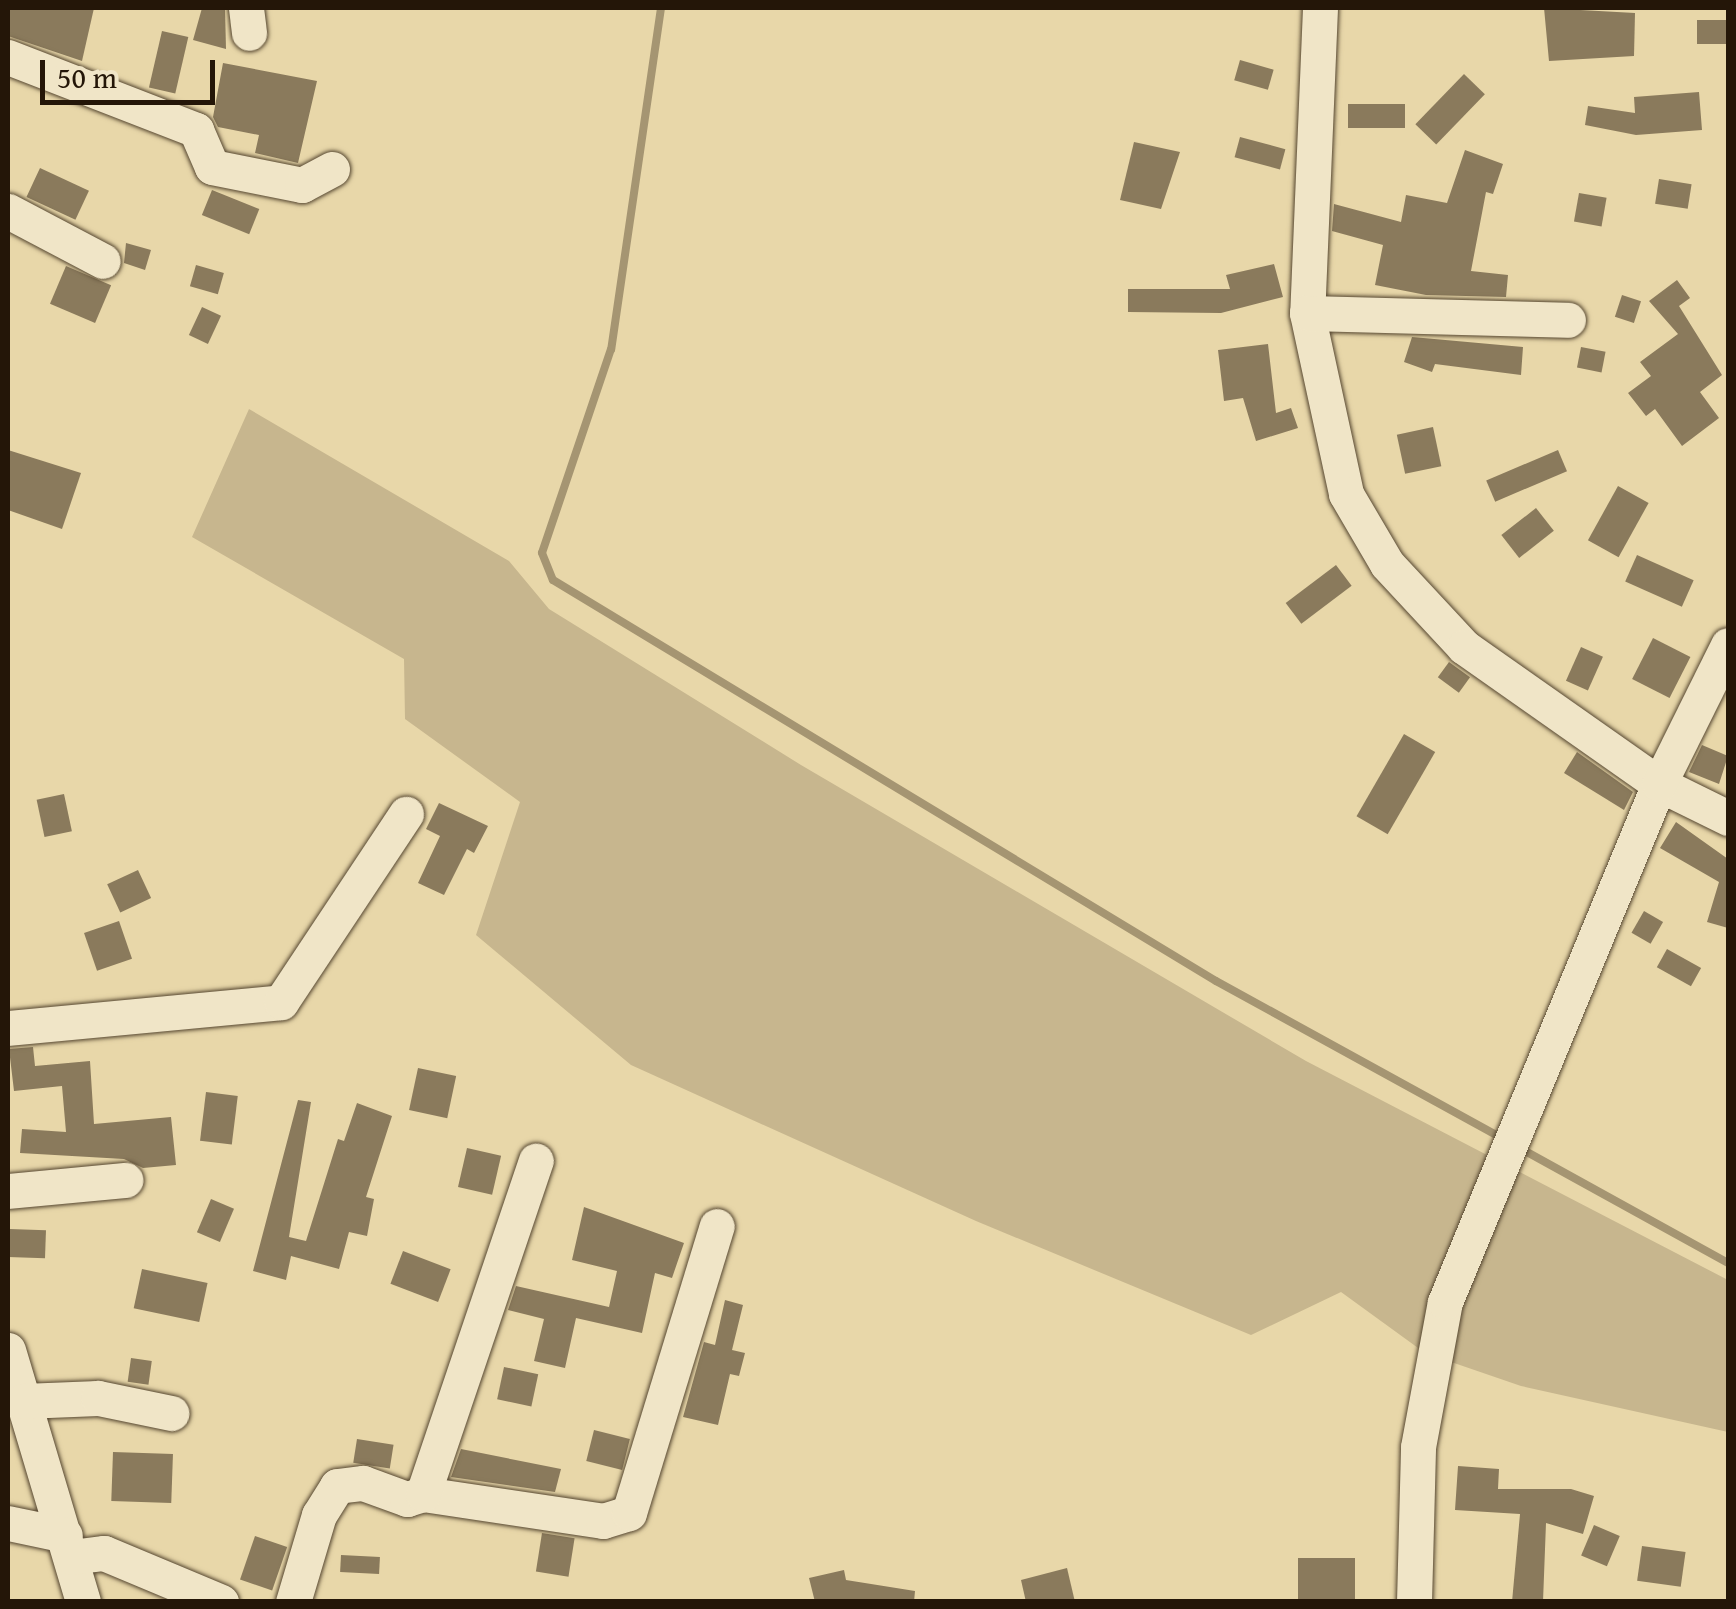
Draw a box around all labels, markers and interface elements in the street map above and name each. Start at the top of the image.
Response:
scale bar [45,40,220,102]
text: 50 m [57,55,117,99]

